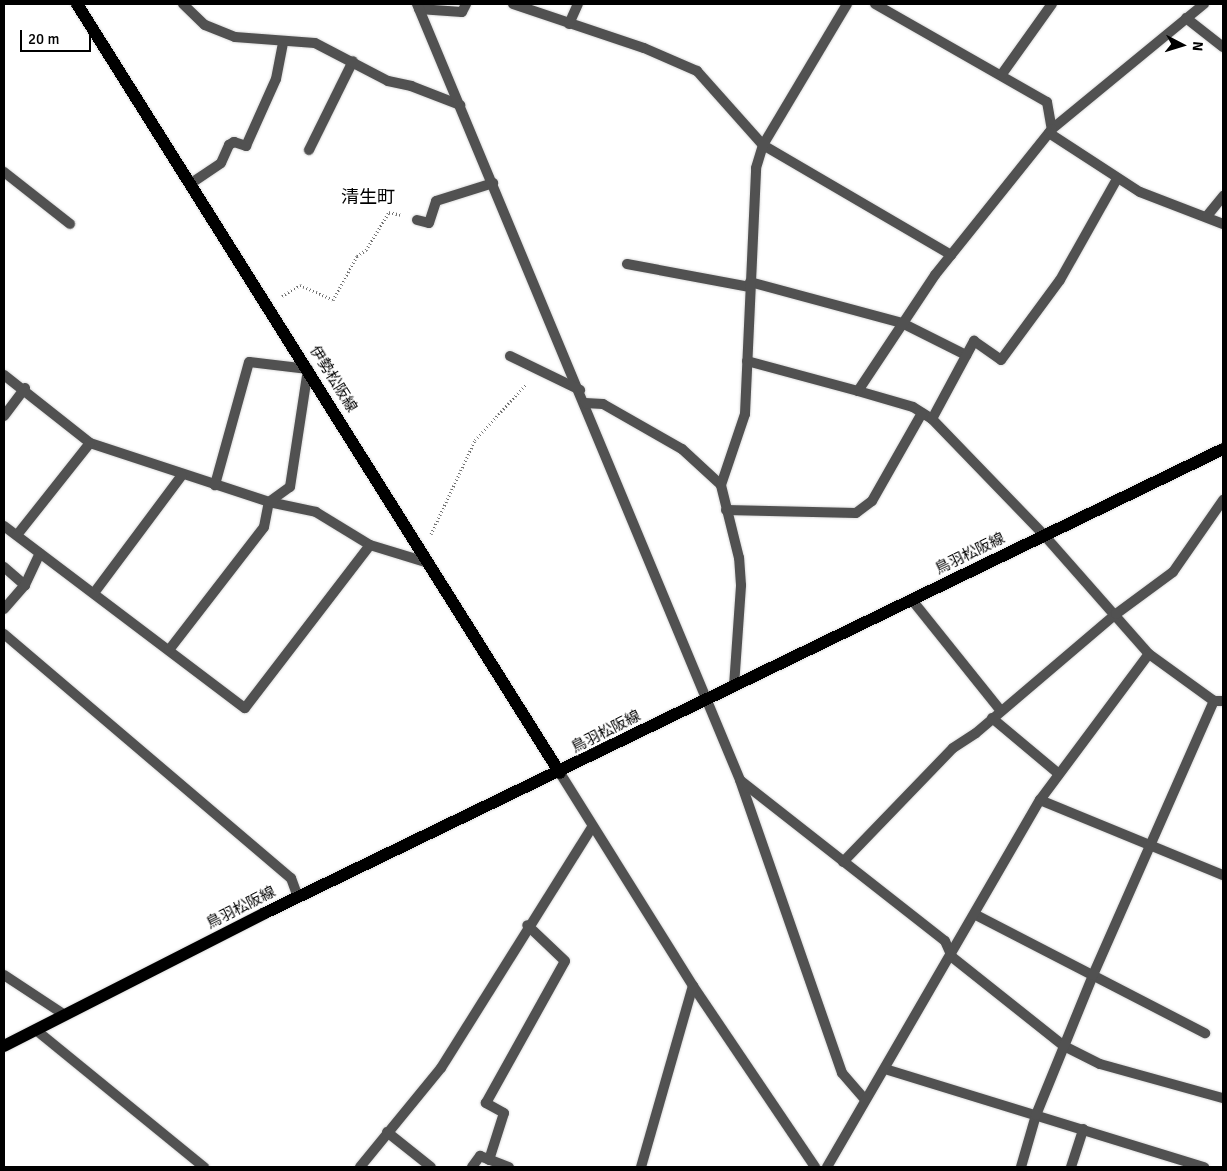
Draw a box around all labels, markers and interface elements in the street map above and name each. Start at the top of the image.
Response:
scale bar [22,20,94,52]
north arrow [1157,20,1207,70]
text: 20 m [28,30,59,48]
text: N [1189,41,1206,52]
district label: 清生町 [341,186,395,208]
street label: 伊勢松阪線 [305,342,361,416]
street label: 鳥羽松阪線 [932,529,1008,579]
street label: 鳥羽松阪線 [569,707,643,757]
street label: 鳥羽松阪線 [204,883,278,933]

